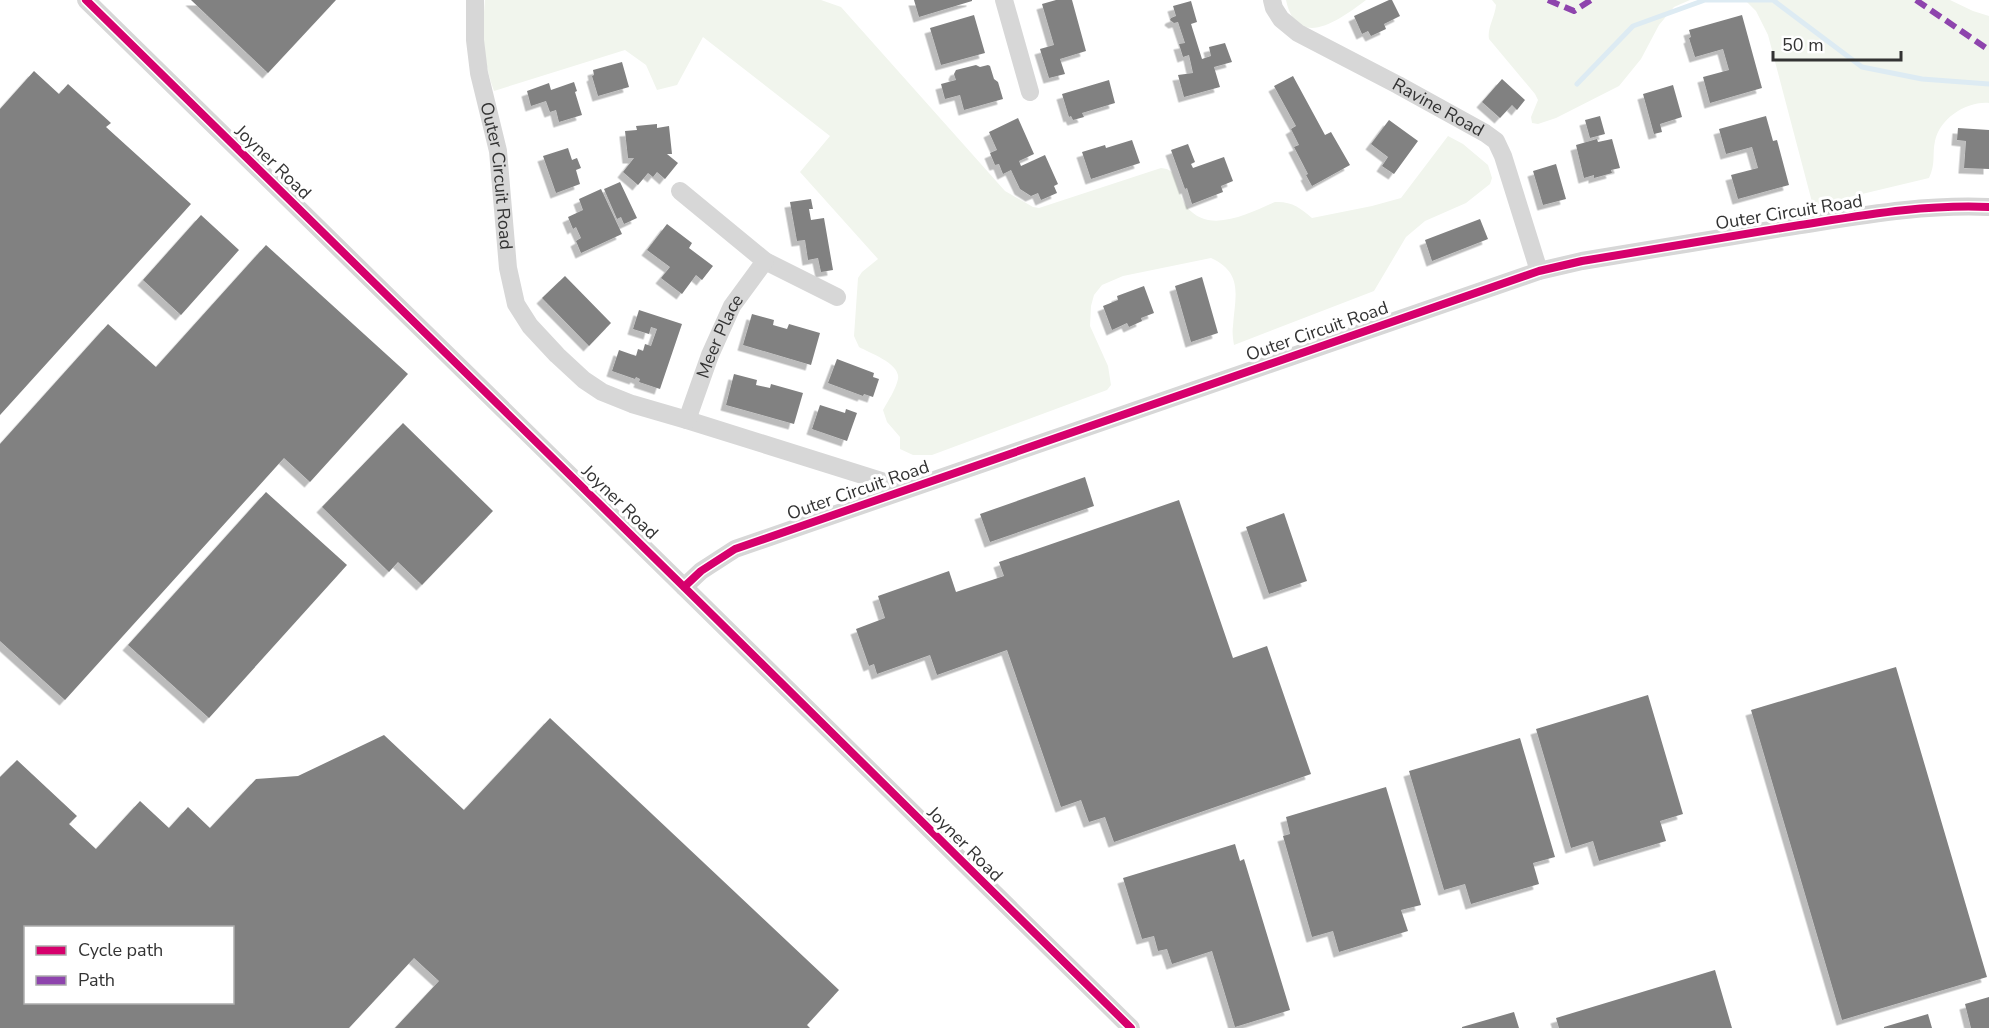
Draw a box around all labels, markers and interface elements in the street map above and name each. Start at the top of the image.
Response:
scale bar [1773,24,1900,62]
text: 50 m [1782,33,1824,57]
street label: Ravine Road [1388,72,1488,142]
street label: Outer Circuit Road [475,100,518,251]
street label: Joyner Road [229,119,316,205]
street label: Outer Circuit Road [1714,189,1864,235]
street label: Meer Place [691,289,749,381]
street label: Outer Circuit Road [1243,295,1391,367]
street label: Outer Circuit Road [784,454,932,526]
street label: Joyner Road [576,459,663,545]
street label: Joyner Road [921,800,1008,887]
legend [24,926,234,1004]
text: Cycle path [78,938,163,962]
text: Path [78,968,115,992]

